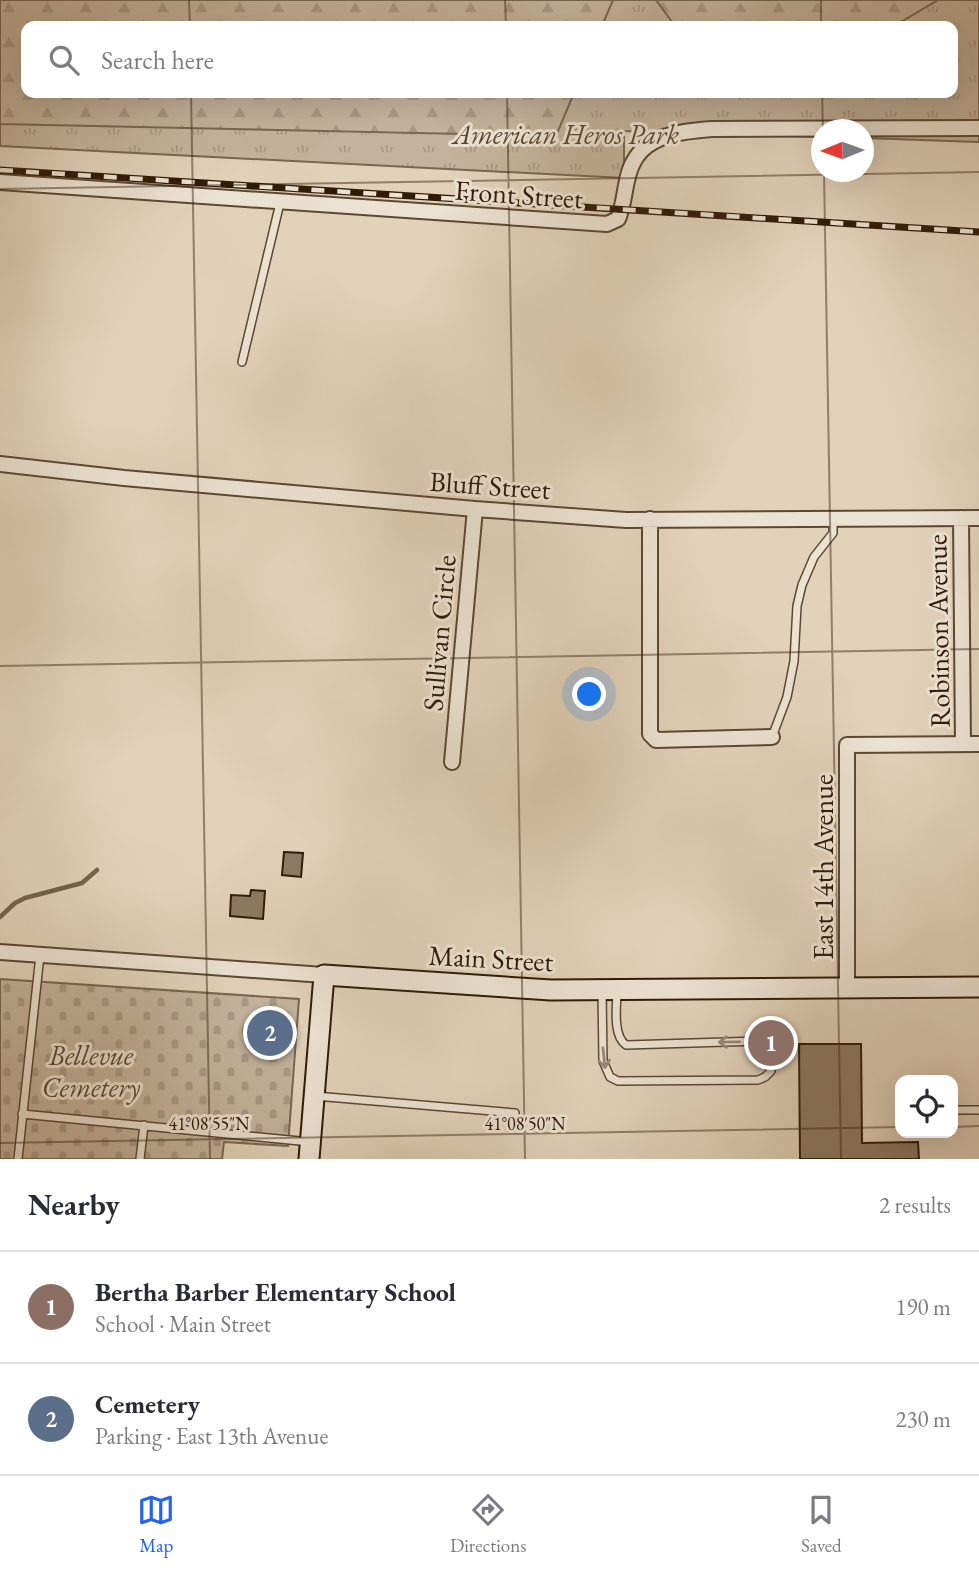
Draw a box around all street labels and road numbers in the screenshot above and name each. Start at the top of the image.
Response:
street label: Front Street [454,172,584,216]
street label: Bluff Street [428,463,552,507]
street label: Robinson Avenue [918,534,958,728]
street label: Sullivan Circle [414,553,464,713]
street label: East 14th Avenue [805,774,841,960]
street label: Main Street [428,937,554,979]

